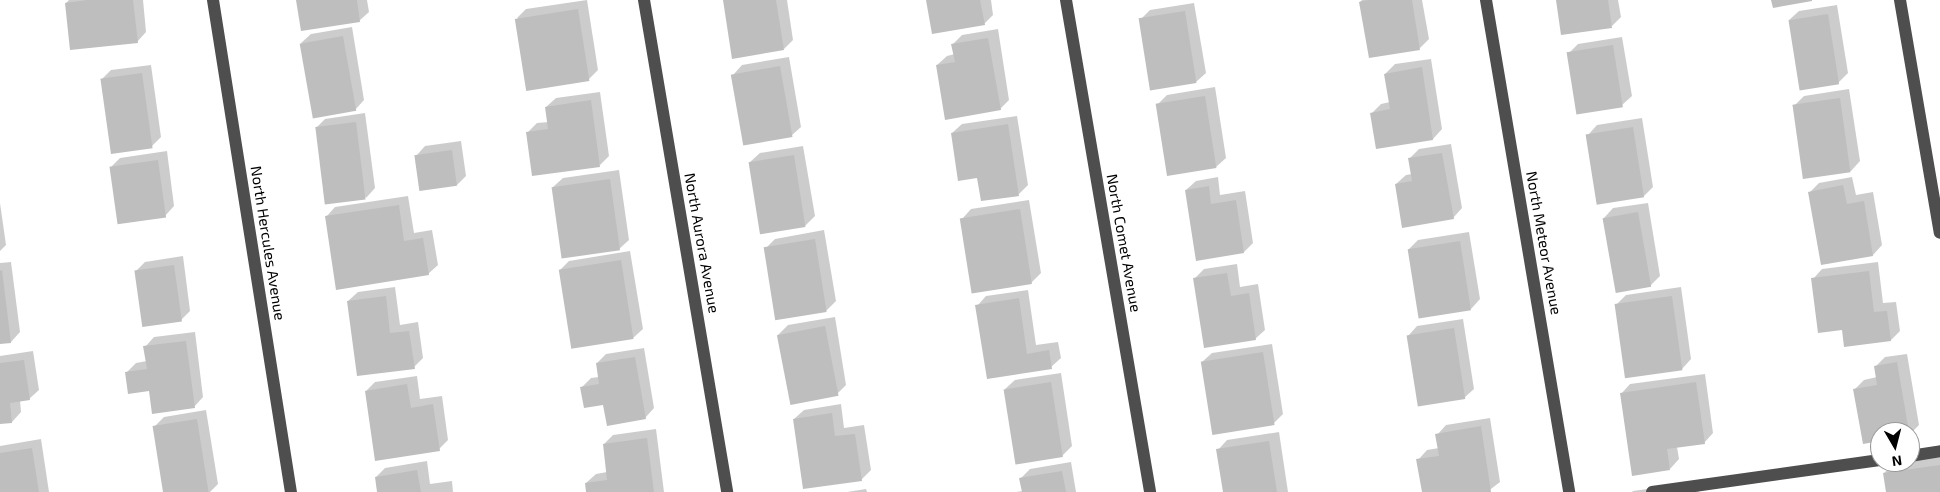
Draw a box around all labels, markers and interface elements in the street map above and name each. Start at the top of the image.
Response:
street label: North Hercules Avenue [247,164,289,322]
street label: North Meteor Avenue [1522,170,1566,316]
street label: North Aurora Avenue [681,171,723,315]
street label: North Comet Avenue [1103,172,1145,314]
north arrow [1870,422,1920,472]
text: N [1891,452,1903,470]

